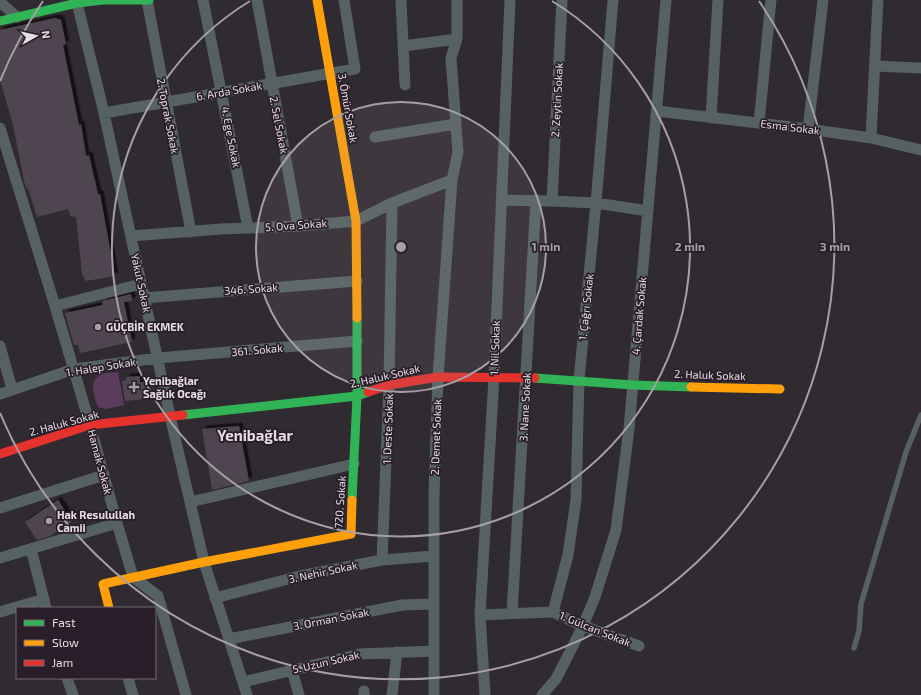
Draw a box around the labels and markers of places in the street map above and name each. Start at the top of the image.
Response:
centre of rings [394,240,408,254]
place label: GÜÇBİR EKMEK [106,319,184,334]
marker: GÜÇBİR EKMEK [93,322,103,332]
place label: Yenibağlar Sağlık Ocağı [143,374,206,400]
marker: Yenibağlar Sağlık Ocağı [128,381,140,393]
place label: Hak Resulullah Camii [57,508,135,534]
marker: Hak Resulullah Camii [44,516,54,526]

